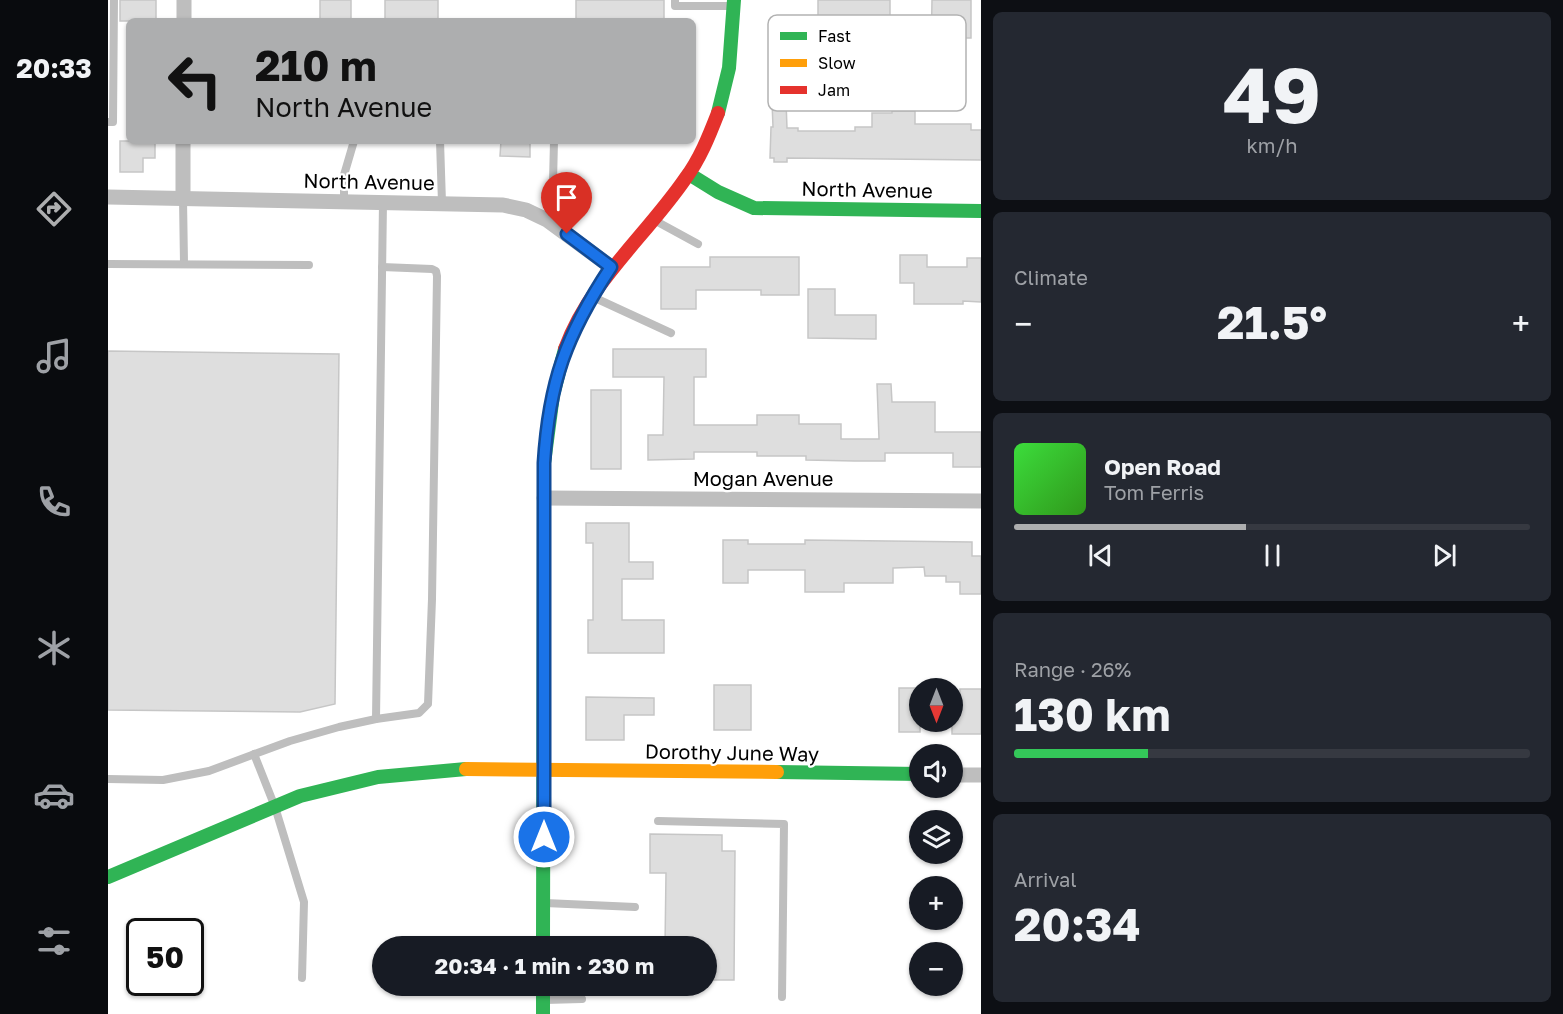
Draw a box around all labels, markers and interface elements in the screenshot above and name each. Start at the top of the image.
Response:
legend [768,15,966,111]
text: Fast [818,26,851,46]
text: 210 m [255,40,377,90]
icon: left [156,42,234,120]
text: 49 [1223,47,1321,140]
text: 20:33 [16,52,92,84]
text: Slow [818,53,856,73]
text: Jam [818,80,850,100]
text: North Avenue [255,91,432,123]
text: km/h [1247,133,1297,157]
street label: North Avenue [303,168,435,194]
pin [541,172,592,234]
street label: North Avenue [801,176,933,202]
icon: arrive [550,181,583,214]
icon: directions [33,188,75,230]
text: Climate [1014,265,1088,289]
text: 21.5° [1217,295,1327,349]
text: − [1014,304,1032,343]
text: + [1512,304,1530,343]
icon: music [33,335,75,377]
text: Open Road [1104,453,1221,480]
street label: Mogan Avenue [693,466,833,490]
text: Tom Ferris [1104,480,1204,504]
icon: phone [33,481,75,523]
icon: previous [1084,539,1117,572]
icon: pause [1256,539,1289,572]
icon: next [1428,539,1461,572]
icon: climate [33,627,75,669]
text: Range · 26% [1014,657,1131,681]
north arrow [909,678,963,732]
map controls [909,678,963,996]
text: 130 km [1014,687,1171,741]
street label: Dorothy June Way [645,738,819,766]
button: sound [909,744,963,798]
icon: car [33,774,75,816]
position arrow [512,805,576,869]
button: layers [909,810,963,864]
text: Arrival [1014,867,1077,891]
button: + [909,876,963,930]
text: 20:34 [1014,897,1141,951]
speed limit sign: 50 [126,918,204,996]
icon: filters [33,920,75,962]
button: − [909,942,963,996]
text: 20:34 · 1 min · 230 m [435,952,654,979]

